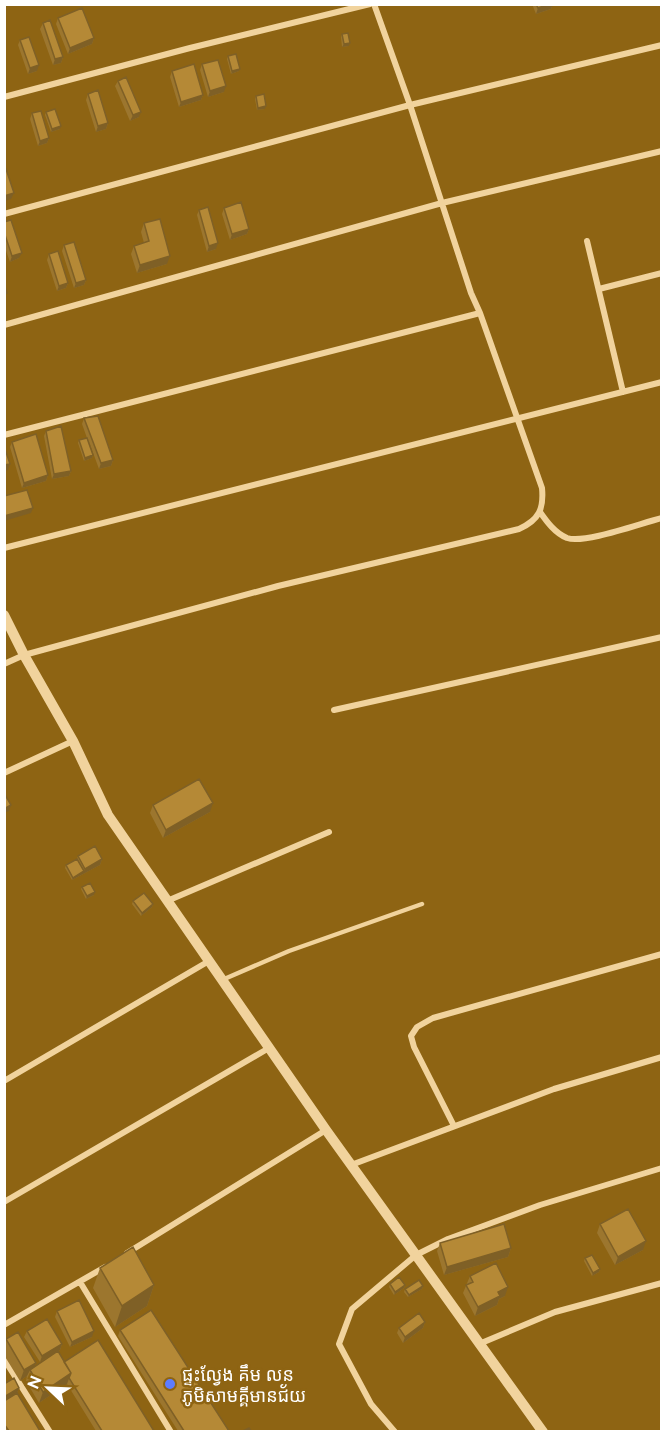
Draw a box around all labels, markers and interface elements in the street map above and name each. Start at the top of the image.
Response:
north arrow [18,1358,78,1418]
place label: ផ្ទះល្វែង គឹម លន ភូមិសាមគ្គីមានជ័យ [182,1364,306,1407]
text: N [24,1373,46,1392]
marker: ផ្ទះល្វែង គឹម លន ភូមិសាមគ្គីមានជ័យ [163,1377,177,1391]

